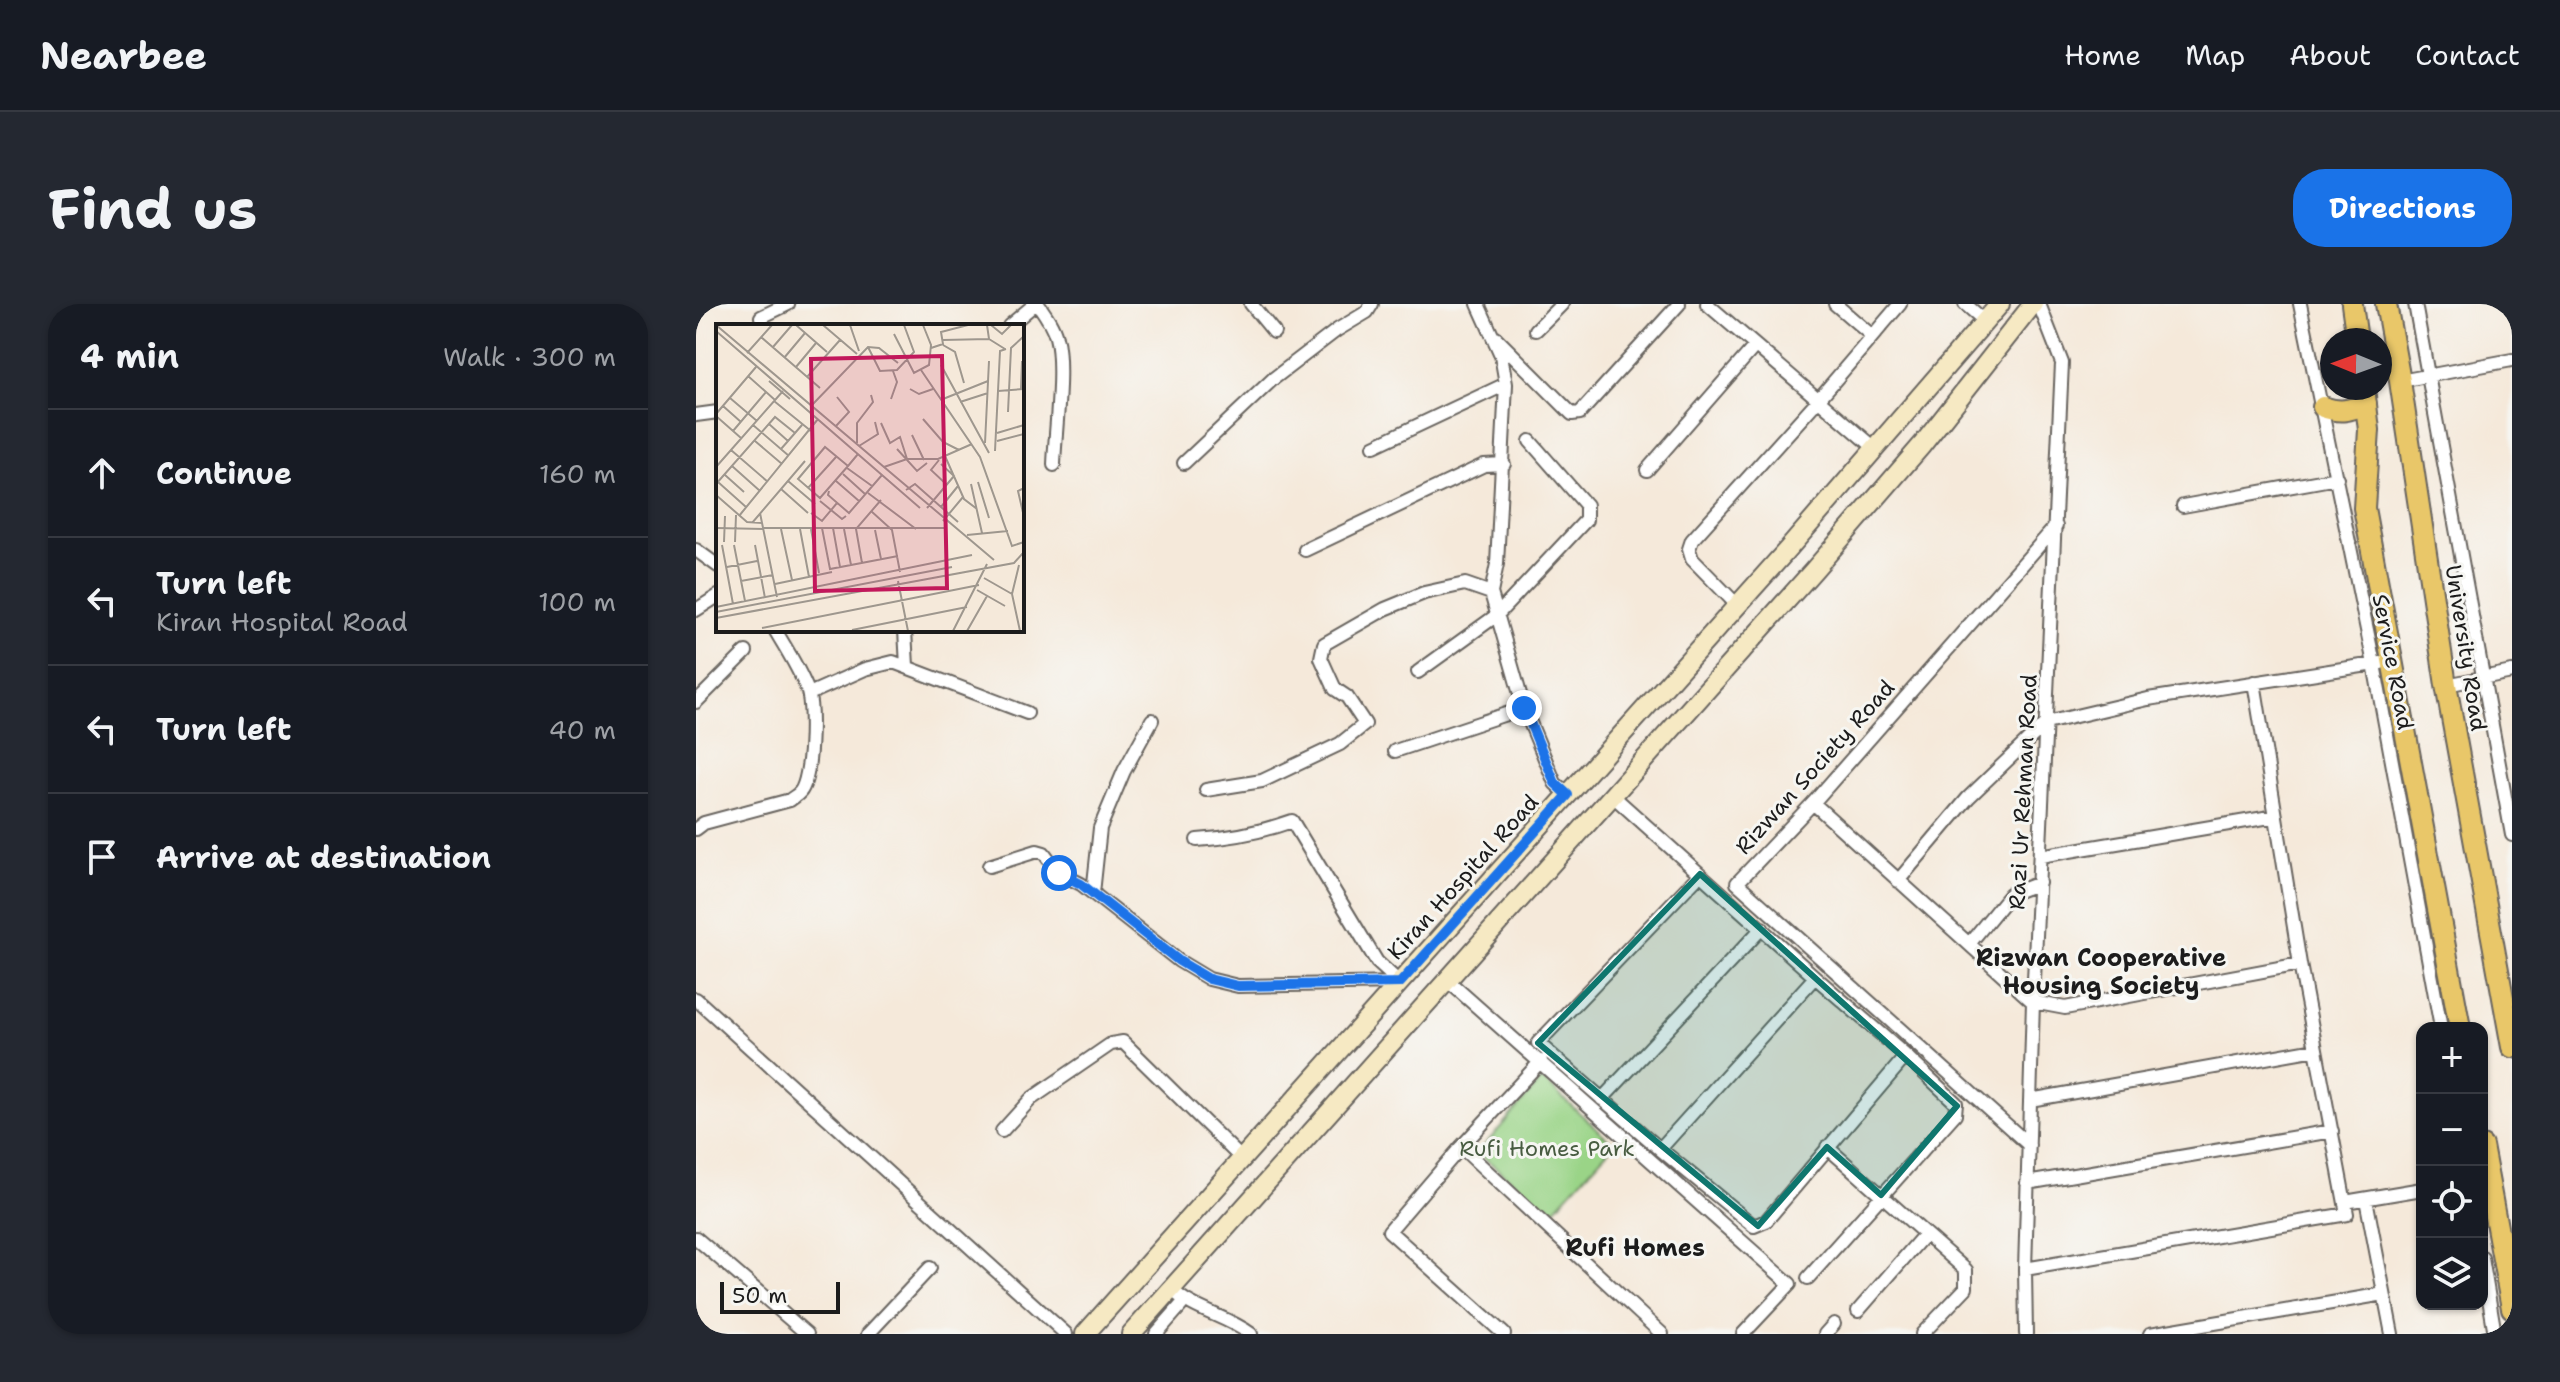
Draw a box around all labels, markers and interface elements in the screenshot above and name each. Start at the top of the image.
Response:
text: Nearbee [40,30,207,81]
text: Home [2064,36,2141,74]
text: Map [2185,36,2245,74]
text: About [2289,36,2371,74]
text: Contact [2415,36,2520,74]
button: Directions [2293,169,2512,247]
text: Find us [48,171,257,246]
inset map [716,324,1024,632]
north arrow [2320,328,2392,400]
text: 4 min [80,333,179,379]
text: Walk · 300 m [443,339,616,374]
icon: ahead [80,451,124,495]
text: Continue [156,453,292,494]
text: 160 m [539,456,616,491]
text: Turn left [156,563,291,604]
street label: University Road [2439,563,2493,733]
icon: left [80,579,124,623]
text: 100 m [538,584,616,619]
street label: Service Road [2366,592,2420,732]
text: Kiran Hospital Road [156,604,408,639]
street label: Razi Ur Rehman Road [2002,673,2044,911]
street label: Rizwan Society Road [1729,674,1901,860]
route end [1506,690,1542,726]
icon: left [80,707,124,751]
text: Turn left [156,709,291,750]
text: 40 m [549,712,616,747]
street label: Kiran Hospital Road [1381,788,1545,966]
icon: arrive [80,835,124,879]
text: Arrive at destination [156,837,491,878]
route start [1041,855,1077,891]
district label: Rizwan Cooperative Housing Society [1976,942,2226,1002]
map controls [2416,1022,2488,1310]
button: + [2416,1022,2488,1094]
button: − [2416,1094,2488,1166]
park label: Rufi Homes Park [1459,1134,1635,1163]
button: locate [2416,1166,2488,1238]
district label: Rufi Homes [1565,1232,1705,1264]
button: layers [2416,1238,2488,1310]
scale bar [720,1278,840,1314]
text: 50 m [732,1281,787,1310]

